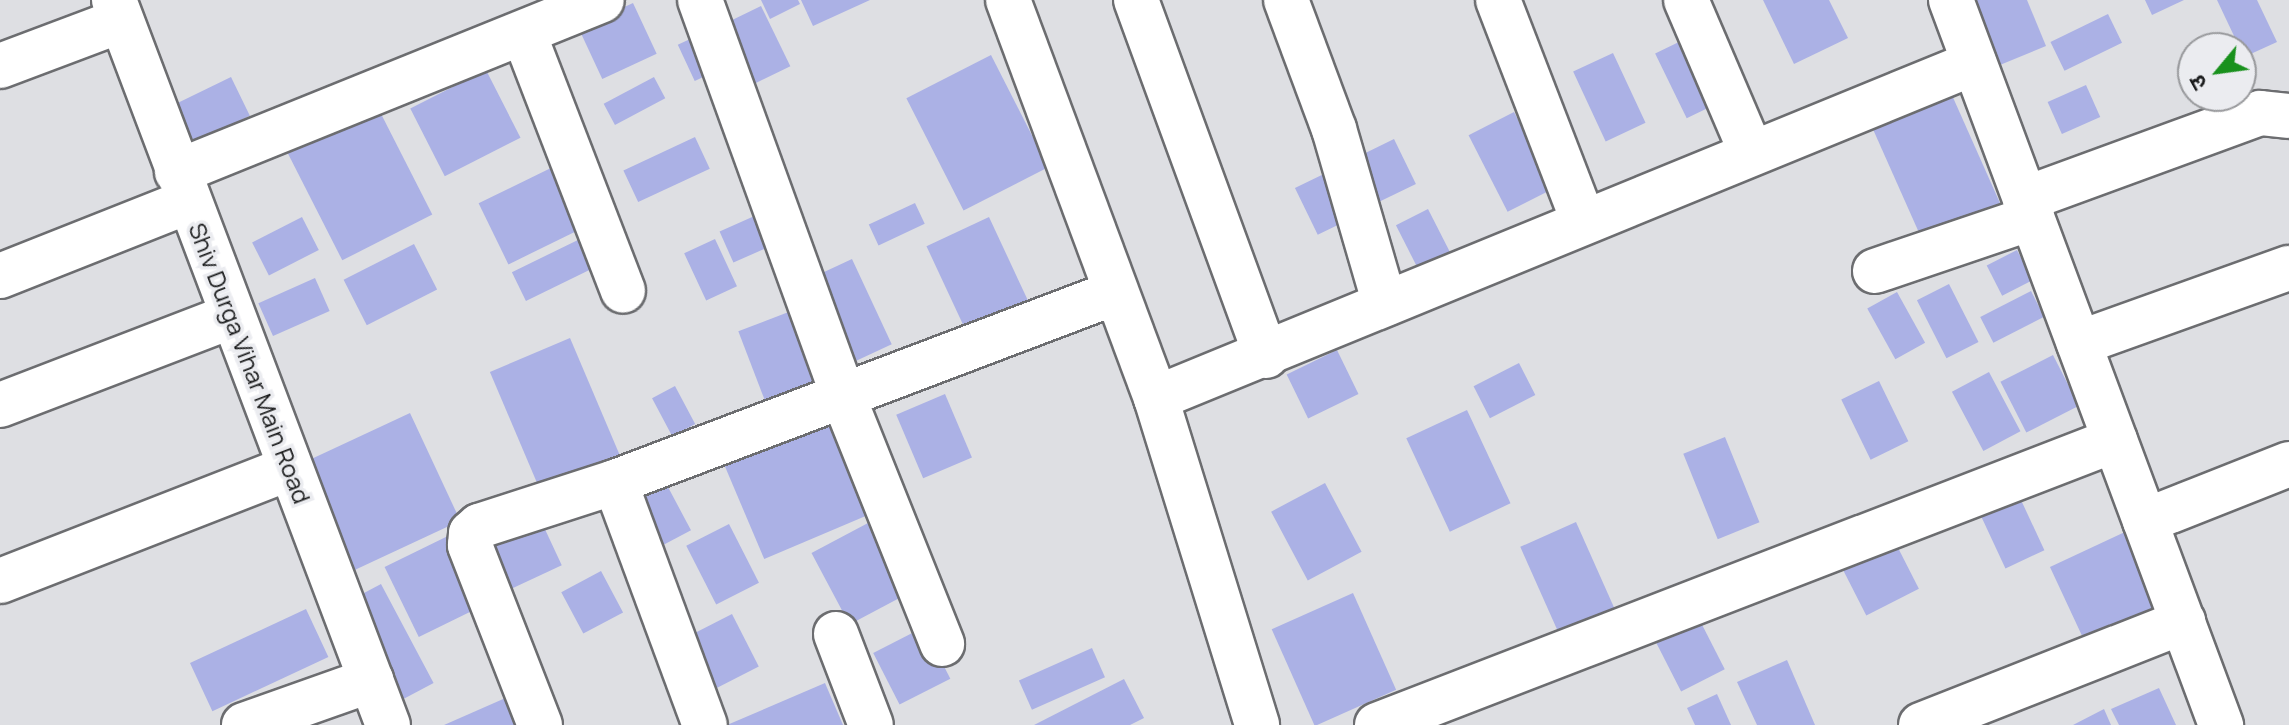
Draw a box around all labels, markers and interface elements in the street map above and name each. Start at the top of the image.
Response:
north arrow [2177,32,2257,112]
text: उ [2182,70,2214,96]
street label: Shiv Durga Vihar Main Road [183,219,317,507]

